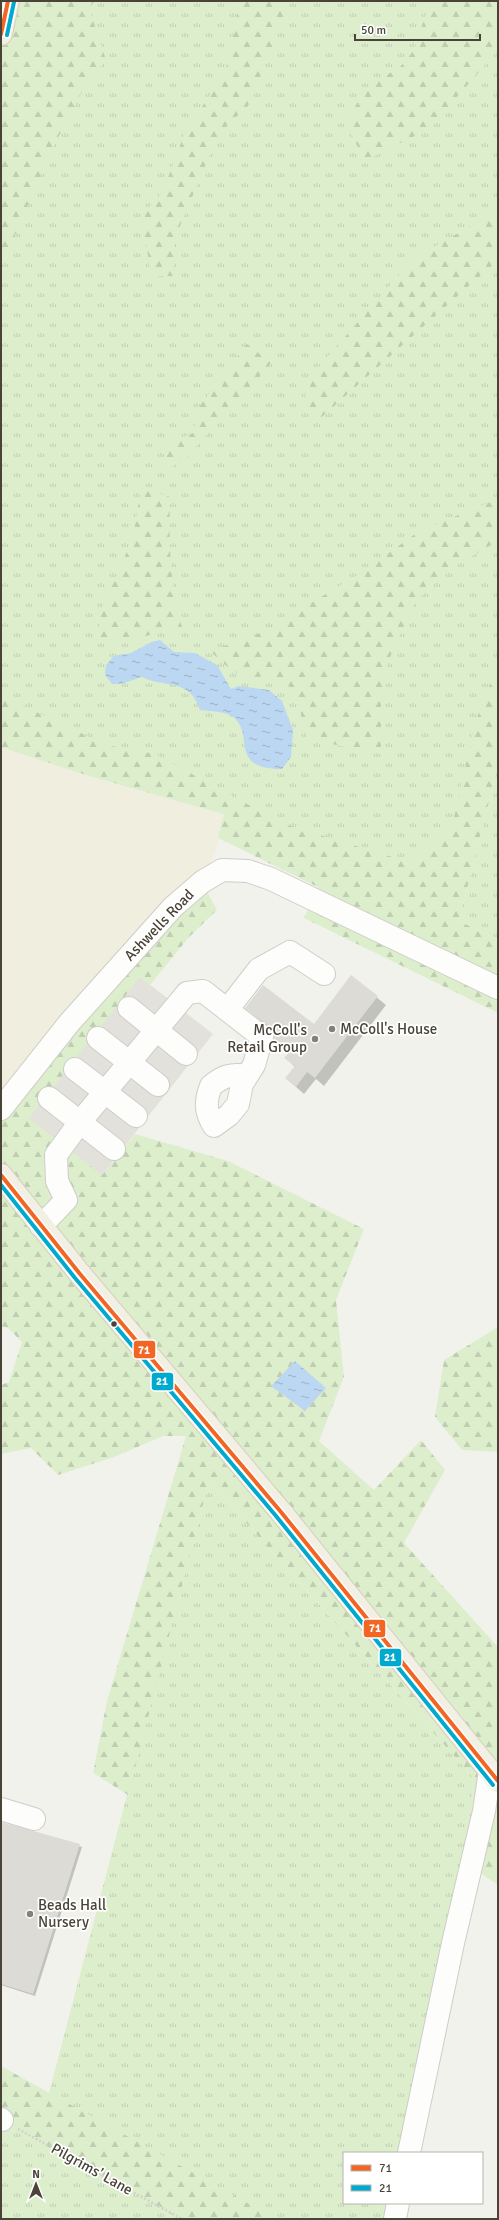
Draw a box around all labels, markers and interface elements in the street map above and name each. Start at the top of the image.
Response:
scale bar [355,16,480,42]
text: 50 m [361,23,386,38]
street label: Ashwells Road [120,885,198,964]
place label: McColl's House [340,1020,437,1038]
place label: McColl's Retail Group [227,1021,307,1056]
marker: McColl's House [327,1024,337,1034]
marker: McColl's Retail Group [310,1034,320,1044]
unlabelled marker [109,1319,119,1329]
line badge: 71 [133,1340,156,1359]
text: 71 [138,1344,150,1357]
line badge: 21 [151,1372,174,1391]
text: 21 [156,1375,168,1388]
line badge: 71 [363,1619,386,1638]
text: 71 [369,1622,381,1635]
line badge: 21 [379,1648,402,1667]
text: 21 [384,1651,396,1664]
place label: Beads Hall Nursery [38,1896,106,1931]
marker: Beads Hall Nursery [25,1909,35,1919]
street label: Pilgrims' Lane [48,2139,136,2199]
legend [343,2152,483,2204]
text: 71 [379,2161,392,2176]
north arrow [16,2164,56,2204]
text: N [32,2168,40,2181]
text: 21 [379,2181,392,2196]

